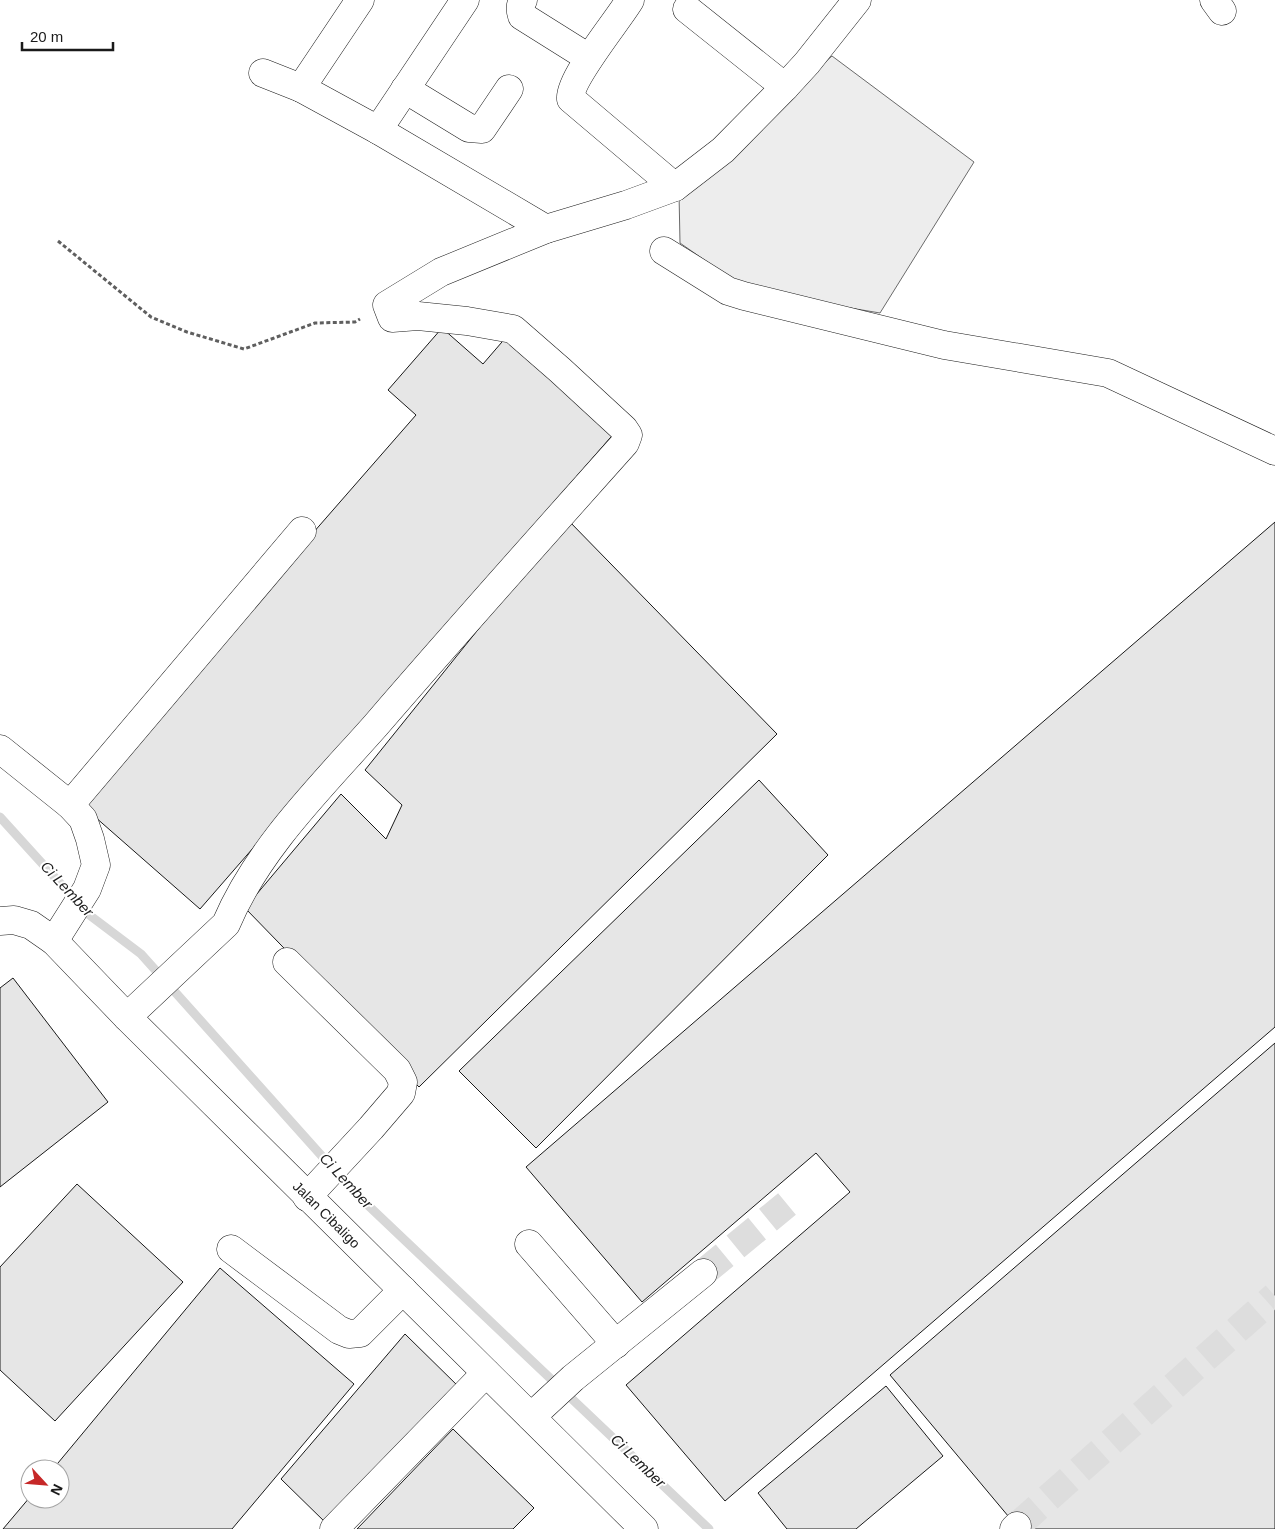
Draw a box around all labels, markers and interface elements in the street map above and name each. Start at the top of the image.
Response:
scale bar [22,20,114,52]
text: 20 m [30,28,63,45]
water label: Ci Lember [38,858,98,920]
water label: Ci Lember [317,1150,377,1212]
street label: Jalan Cibaligo [290,1178,364,1251]
water label: Ci Lember [608,1430,670,1491]
north arrow [20,1459,70,1509]
text: N [47,1482,66,1498]

